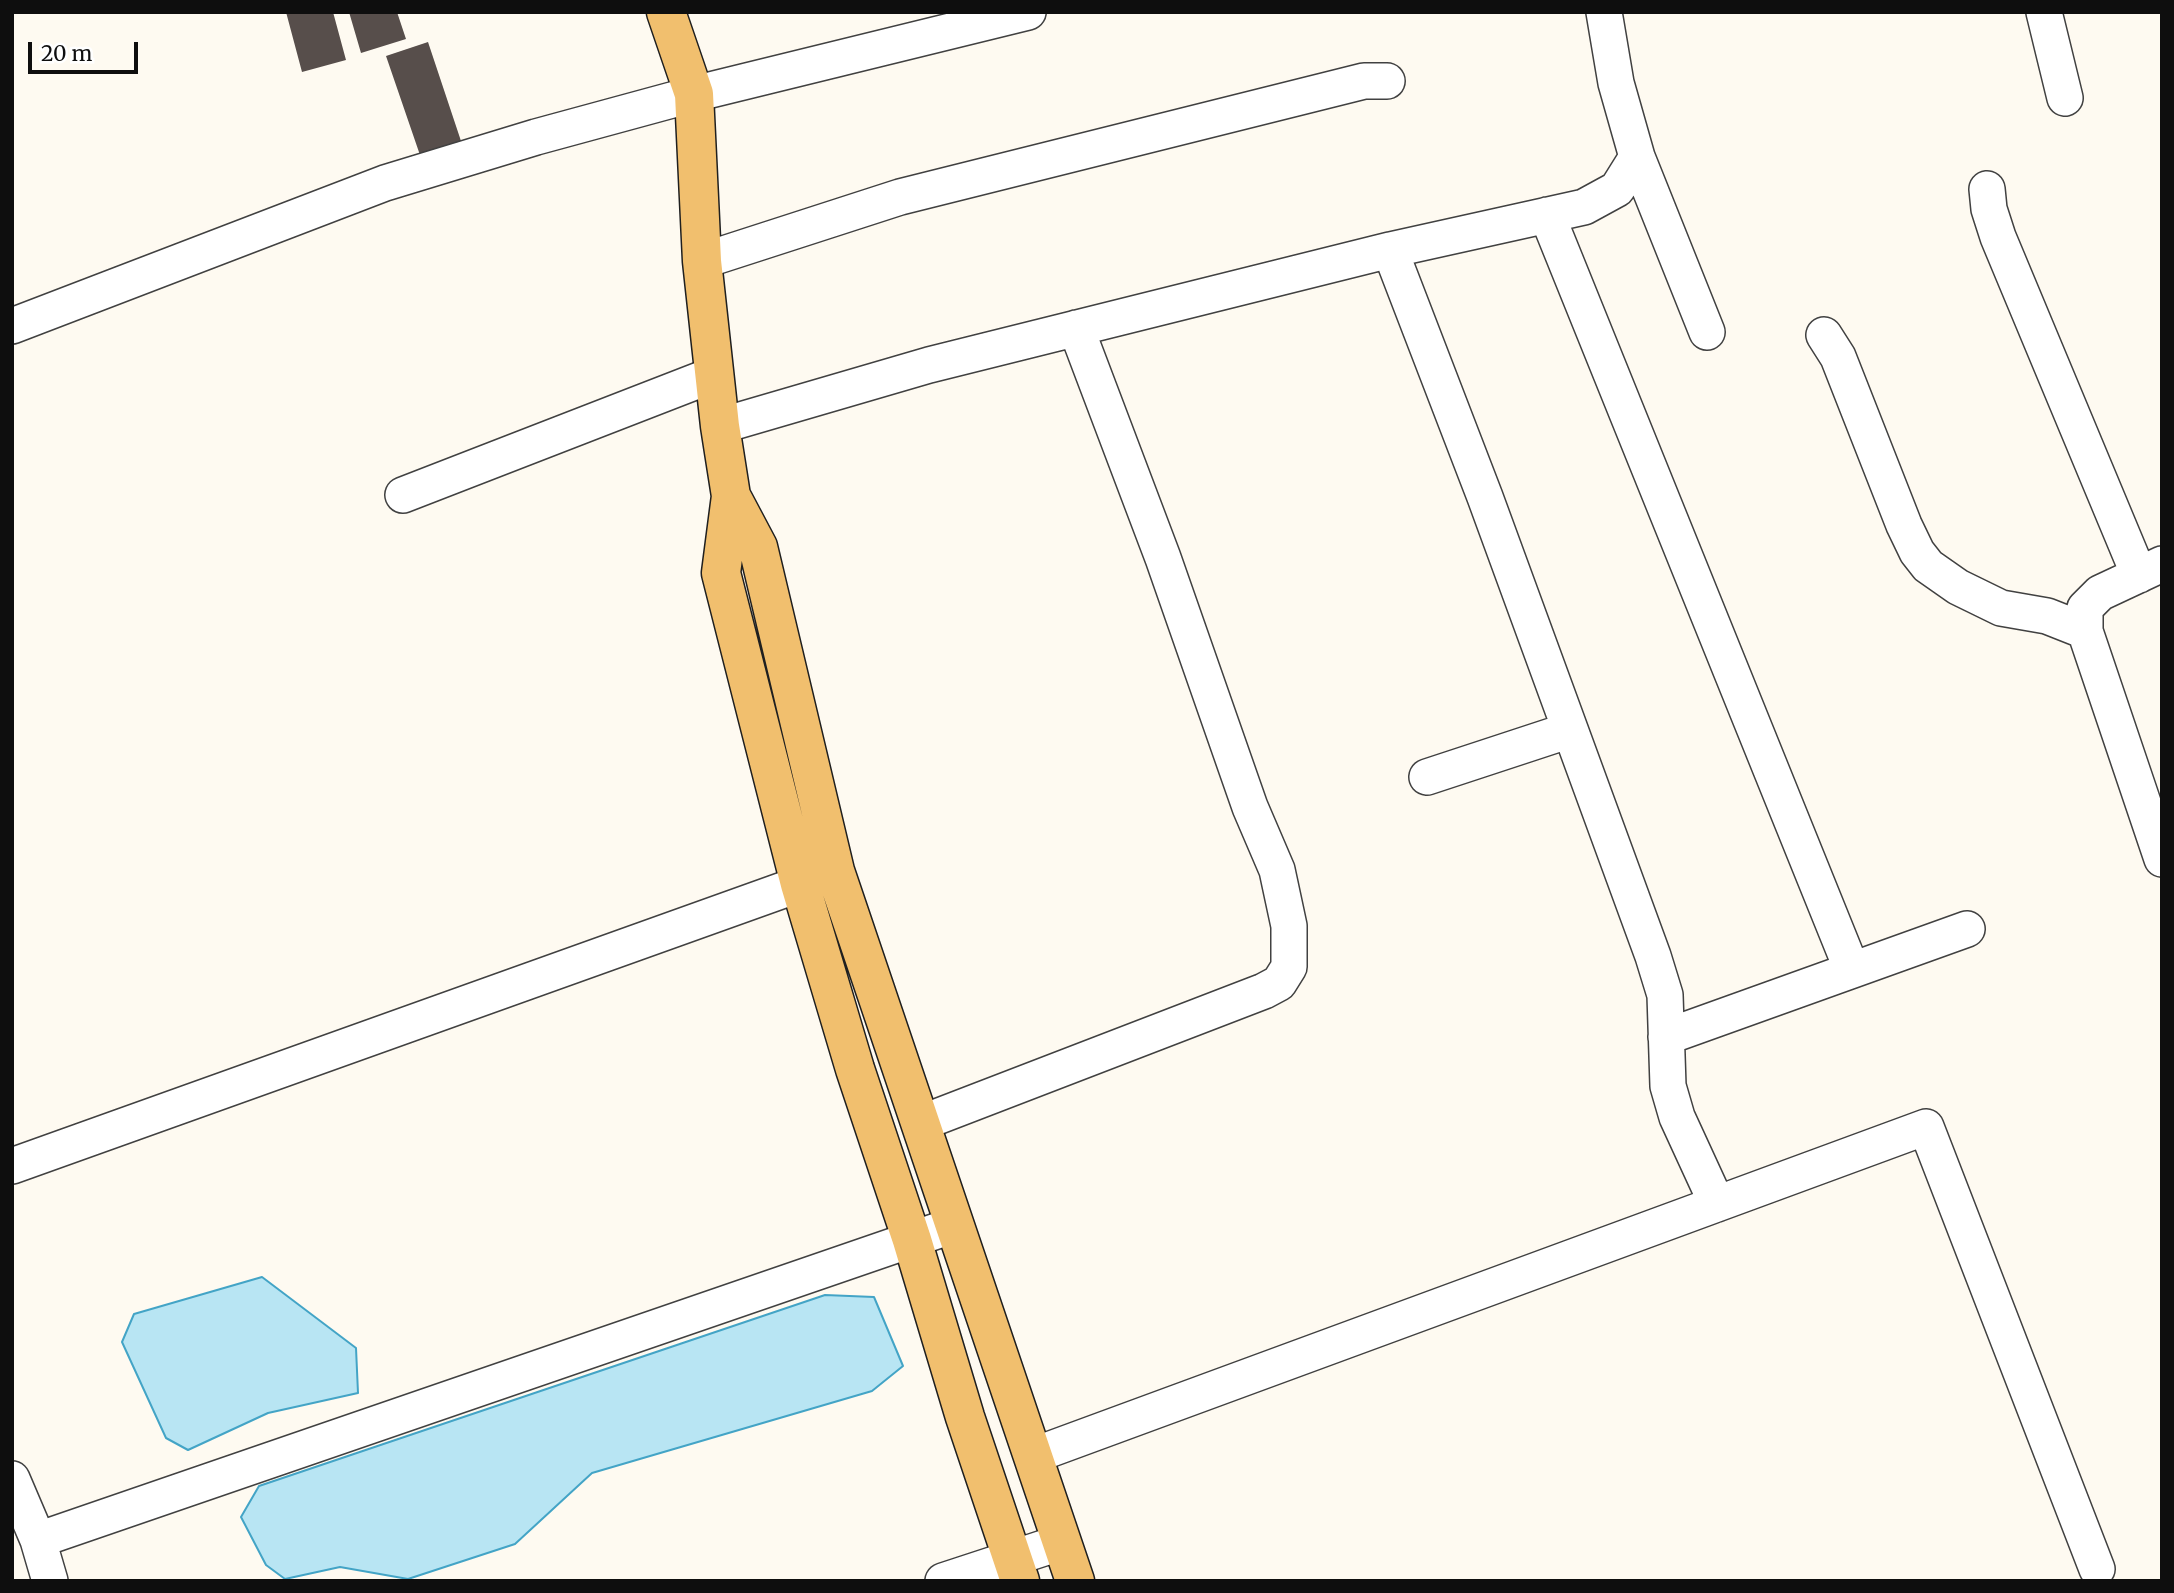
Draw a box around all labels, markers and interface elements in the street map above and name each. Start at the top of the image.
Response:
scale bar [32,28,142,72]
text: 20 m [41,40,92,67]

